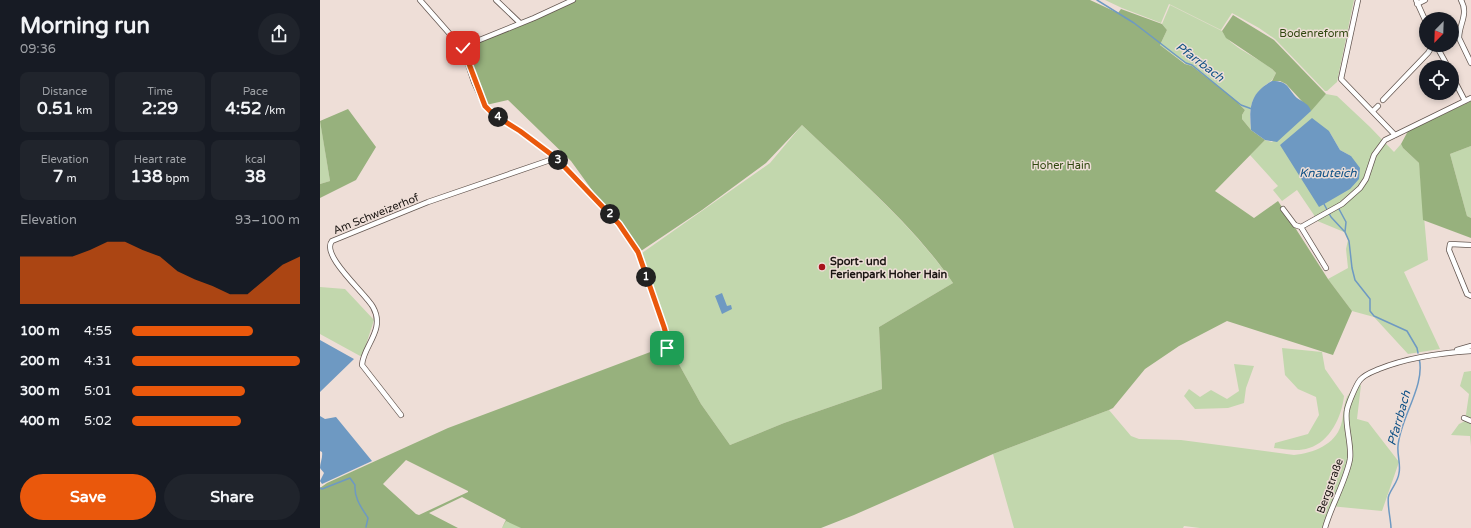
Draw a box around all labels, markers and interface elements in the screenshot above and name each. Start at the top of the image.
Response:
north arrow [1419,12,1459,52]
map controls [1419,12,1459,100]
text: Morning run [20,13,150,39]
button: share [258,13,300,55]
park label: Bodenreform [1279,27,1349,40]
pin [446,31,480,65]
icon: check [452,37,474,59]
water label: Pfarrbach [1173,39,1227,85]
text: 09:36 [20,41,56,57]
button: locate [1419,60,1459,100]
text: Distance [42,85,87,98]
text: Time [147,85,173,98]
text: Pace [243,85,268,98]
text: 0.51 [37,98,73,119]
text: 2:29 [142,98,178,119]
text: 4:52 [225,98,262,119]
text: km [73,104,92,117]
text: /km [262,104,285,117]
pin: 4 [488,107,508,127]
text: 4 [495,110,501,123]
pin: 3 [548,150,568,170]
text: Elevation [41,153,89,166]
text: Heart rate [134,153,186,166]
text: kcal [245,153,266,166]
text: 3 [555,153,561,166]
park label: Hoher Hain [1032,159,1090,172]
text: 7 [53,166,64,187]
text: 138 [131,166,163,187]
text: 38 [245,166,266,187]
water label: Knauteich [1299,166,1357,180]
text: m [64,172,76,185]
text: bpm [163,172,189,185]
street label: Am Schweizerhof [331,191,422,237]
pin: 2 [600,204,620,224]
text: 2 [607,207,613,220]
text: Elevation [20,212,77,228]
text: 93–100 m [235,212,300,228]
place label: Sport- und Ferienpark Hoher Hain [830,255,948,282]
marker: Sport- und Ferienpark Hoher Hain [817,262,827,272]
pin: 1 [636,267,656,287]
text: 1 [643,270,649,283]
text: 100 m [20,323,60,339]
text: 4:55 [84,323,112,339]
pin [650,331,684,365]
icon: arrive [656,337,678,359]
text: 200 m [20,353,60,369]
text: 4:31 [84,353,112,369]
text: 300 m [20,383,60,399]
text: 5:01 [84,383,112,399]
water label: Pfarrbach [1384,388,1414,447]
text: 400 m [20,413,60,429]
text: 5:02 [84,413,112,429]
street label: Bergstraße [1314,457,1346,515]
button: Save [20,474,156,520]
button: Share [164,474,300,520]

